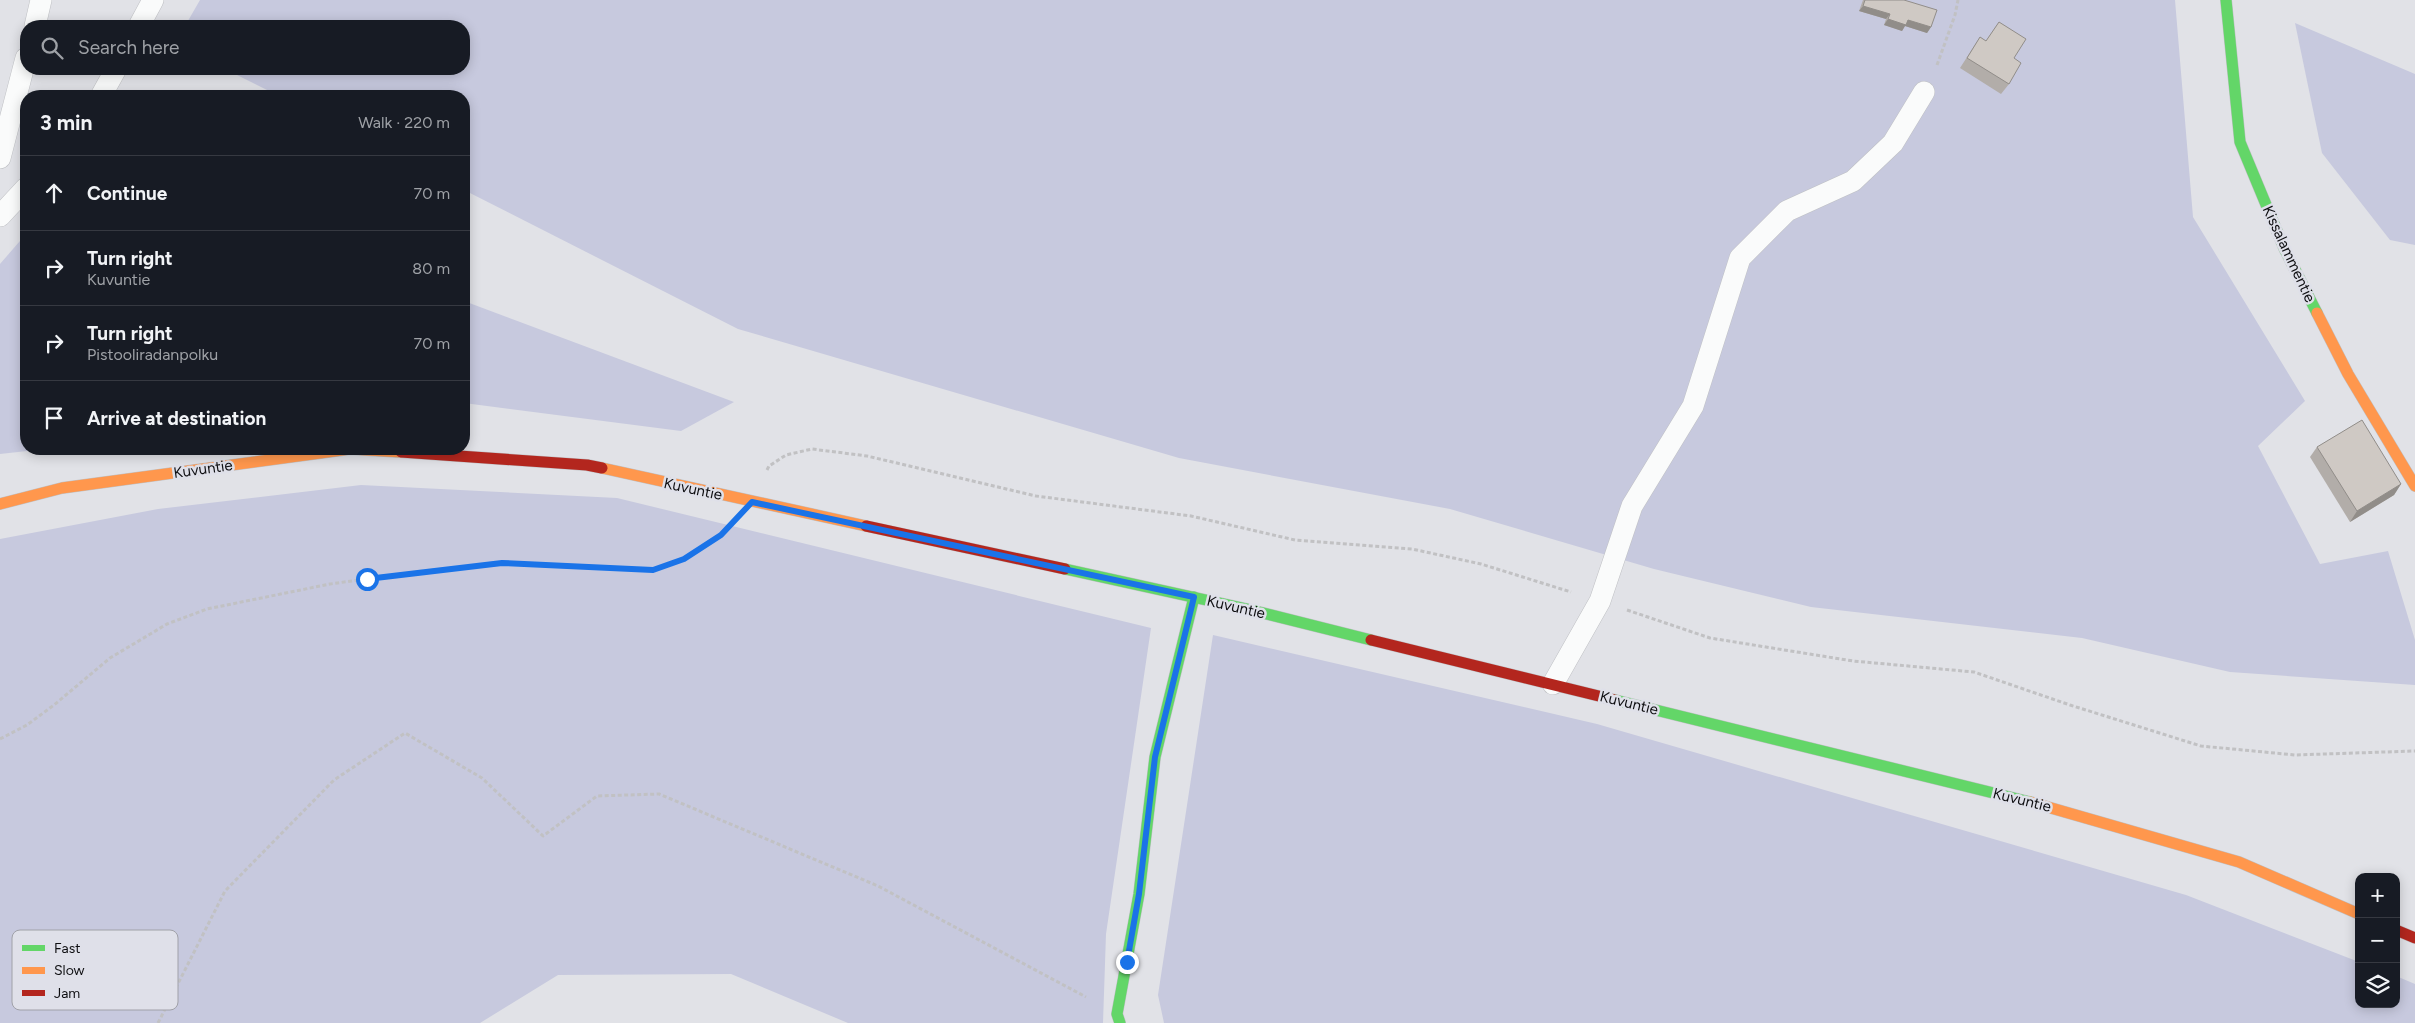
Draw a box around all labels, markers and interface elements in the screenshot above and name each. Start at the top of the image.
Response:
search box [20,20,470,75]
icon: search [38,34,66,62]
text: Search here [78,36,180,59]
text: 3 min [40,110,92,135]
text: Walk · 220 m [358,113,450,132]
icon: ahead [40,179,68,207]
text: Continue [87,182,167,205]
text: 70 m [414,184,450,203]
street label: Kissalammentie [2259,203,2319,305]
text: Turn right [87,247,173,270]
icon: right [40,254,68,282]
text: 80 m [412,259,450,278]
text: Kuvuntie [87,270,150,289]
text: Turn right [87,322,173,345]
icon: right [40,329,68,357]
text: 70 m [414,334,450,353]
text: Pistooliradanpolku [87,345,218,364]
icon: arrive [40,404,68,432]
text: Arrive at destination [87,407,266,430]
street label: Kuvuntie [172,456,234,482]
street label: Kuvuntie [662,474,724,504]
route start [356,568,379,591]
street label: Kuvuntie [1205,592,1267,622]
street label: Kuvuntie [1598,687,1660,719]
street label: Kuvuntie [1991,784,2053,816]
map controls [2355,873,2400,1008]
button: + [2355,873,2400,918]
button: − [2355,918,2400,963]
legend [12,930,178,1010]
text: Fast [54,940,80,957]
route end [1116,951,1139,974]
text: Slow [54,962,85,979]
button: layers [2355,963,2400,1008]
text: Jam [54,985,80,1002]

